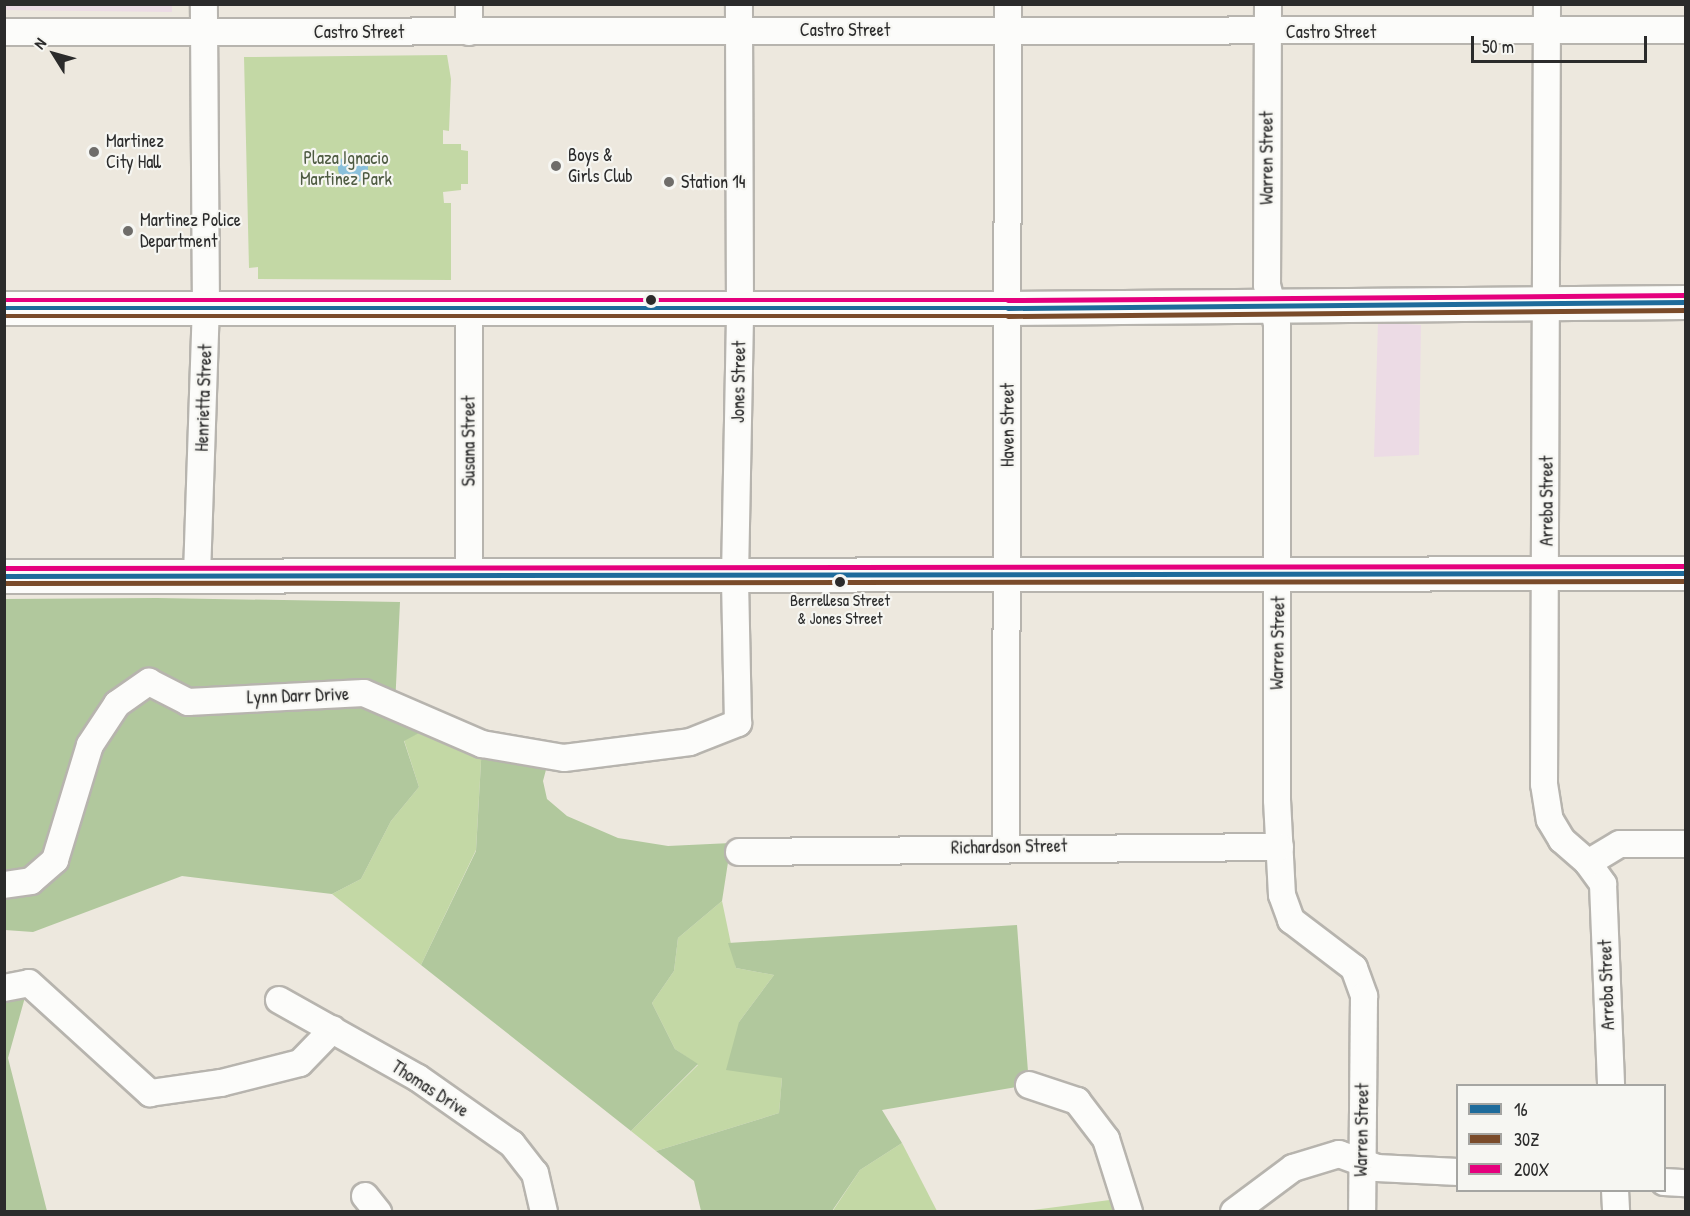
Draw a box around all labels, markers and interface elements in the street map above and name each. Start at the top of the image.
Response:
street label: Castro Street [800,19,890,41]
street label: Castro Street [314,21,404,43]
street label: Castro Street [1286,21,1376,43]
north arrow [24,24,84,84]
scale bar [1474,24,1650,62]
text: N [28,33,51,53]
text: 50 m [1482,34,1514,59]
street label: Warren Street [1256,111,1278,205]
place label: Martinez City Hall [106,131,164,174]
marker: Martinez City Hall [87,145,101,159]
place label: Boys & Girls Club [568,145,633,188]
park label: Plaza Ignacio Martinez Park [300,148,392,190]
marker: Boys & Girls Club [549,159,563,173]
place label: Station 14 [681,171,746,193]
marker: Station 14 [662,175,676,189]
place label: Martinez Police Department [140,210,241,252]
marker: Martinez Police Department [121,224,135,238]
unlabelled marker [645,294,657,306]
street label: Jones Street [727,341,751,423]
street label: Henrietta Street [191,344,217,452]
street label: Haven Street [997,383,1019,467]
street label: Susana Street [458,396,480,486]
street label: Arreba Street [1536,456,1558,546]
marker: Berrellesa Street & Jones Street [834,576,846,588]
place label: Berrellesa Street & Jones Street [790,590,890,628]
street label: Warren Street [1266,596,1290,690]
street label: Lynn Darr Drive [247,683,349,709]
street label: Richardson Street [951,835,1067,859]
street label: Arreba Street [1595,939,1619,1031]
street label: Thomas Drive [387,1056,473,1122]
street label: Warren Street [1350,1083,1374,1177]
legend [1456,1084,1666,1192]
text: 16 [1514,1097,1528,1122]
text: 30Z [1514,1127,1539,1152]
text: 200X [1514,1157,1549,1182]

